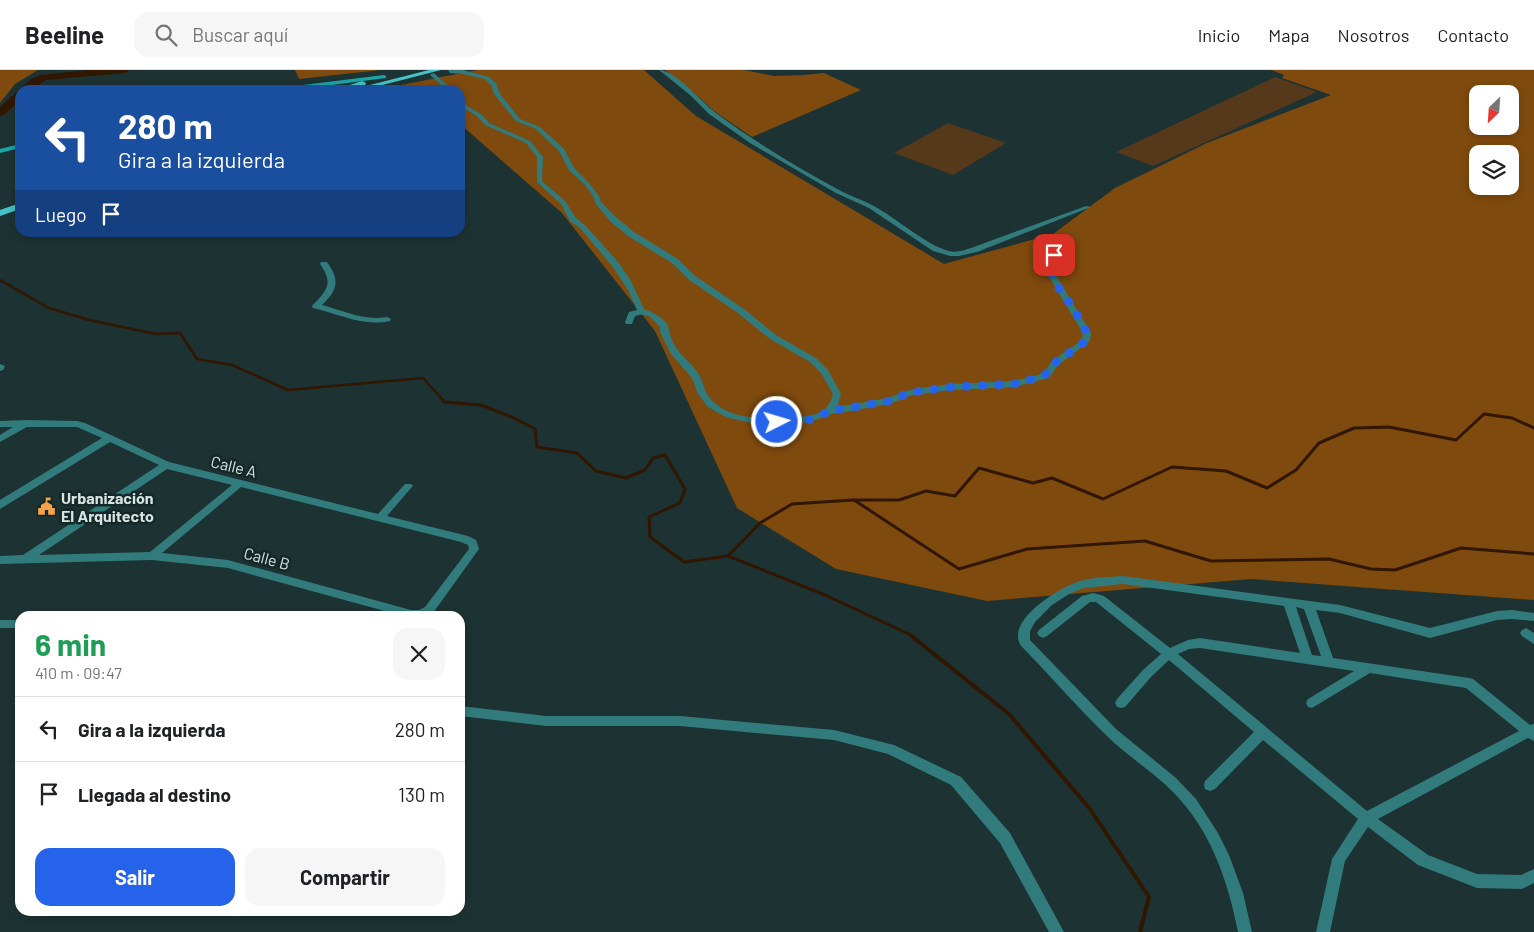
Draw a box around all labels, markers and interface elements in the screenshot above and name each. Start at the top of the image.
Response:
search box [134,12,484,57]
text: Beeline [25,20,104,49]
icon: search [152,21,180,49]
text: Buscar aquí [192,23,288,46]
text: Inicio [1198,24,1240,46]
text: Mapa [1268,24,1310,46]
text: Nosotros [1338,24,1409,46]
text: Contacto [1437,24,1509,46]
north arrow [1469,85,1519,135]
map controls [1469,85,1519,195]
text: 280 m [118,104,213,146]
icon: left [35,105,100,170]
button: layers [1469,145,1519,195]
text: Gira a la izquierda [118,146,285,172]
icon: arrive [97,200,125,228]
text: Luego [35,203,87,226]
pin [1033,234,1075,276]
icon: arrive [1040,241,1068,269]
position arrow [750,395,802,447]
street label: Calle A [209,451,259,481]
place label: Urbanización El Arquitecto [61,488,154,525]
public building icon: Urbanización El Arquitecto [37,496,57,516]
street label: Calle B [242,543,292,573]
text: 6 min [35,626,106,662]
button: close [393,628,445,680]
text: 410 m · 09:47 [35,663,122,682]
icon: left [35,715,63,743]
text: Gira a la izquierda [78,718,226,741]
text: 280 m [395,718,445,741]
icon: arrive [35,780,63,808]
text: Llegada al destino [78,783,231,806]
text: 130 m [398,783,445,806]
button: Salir [35,848,235,906]
button: Compartir [245,848,445,906]

